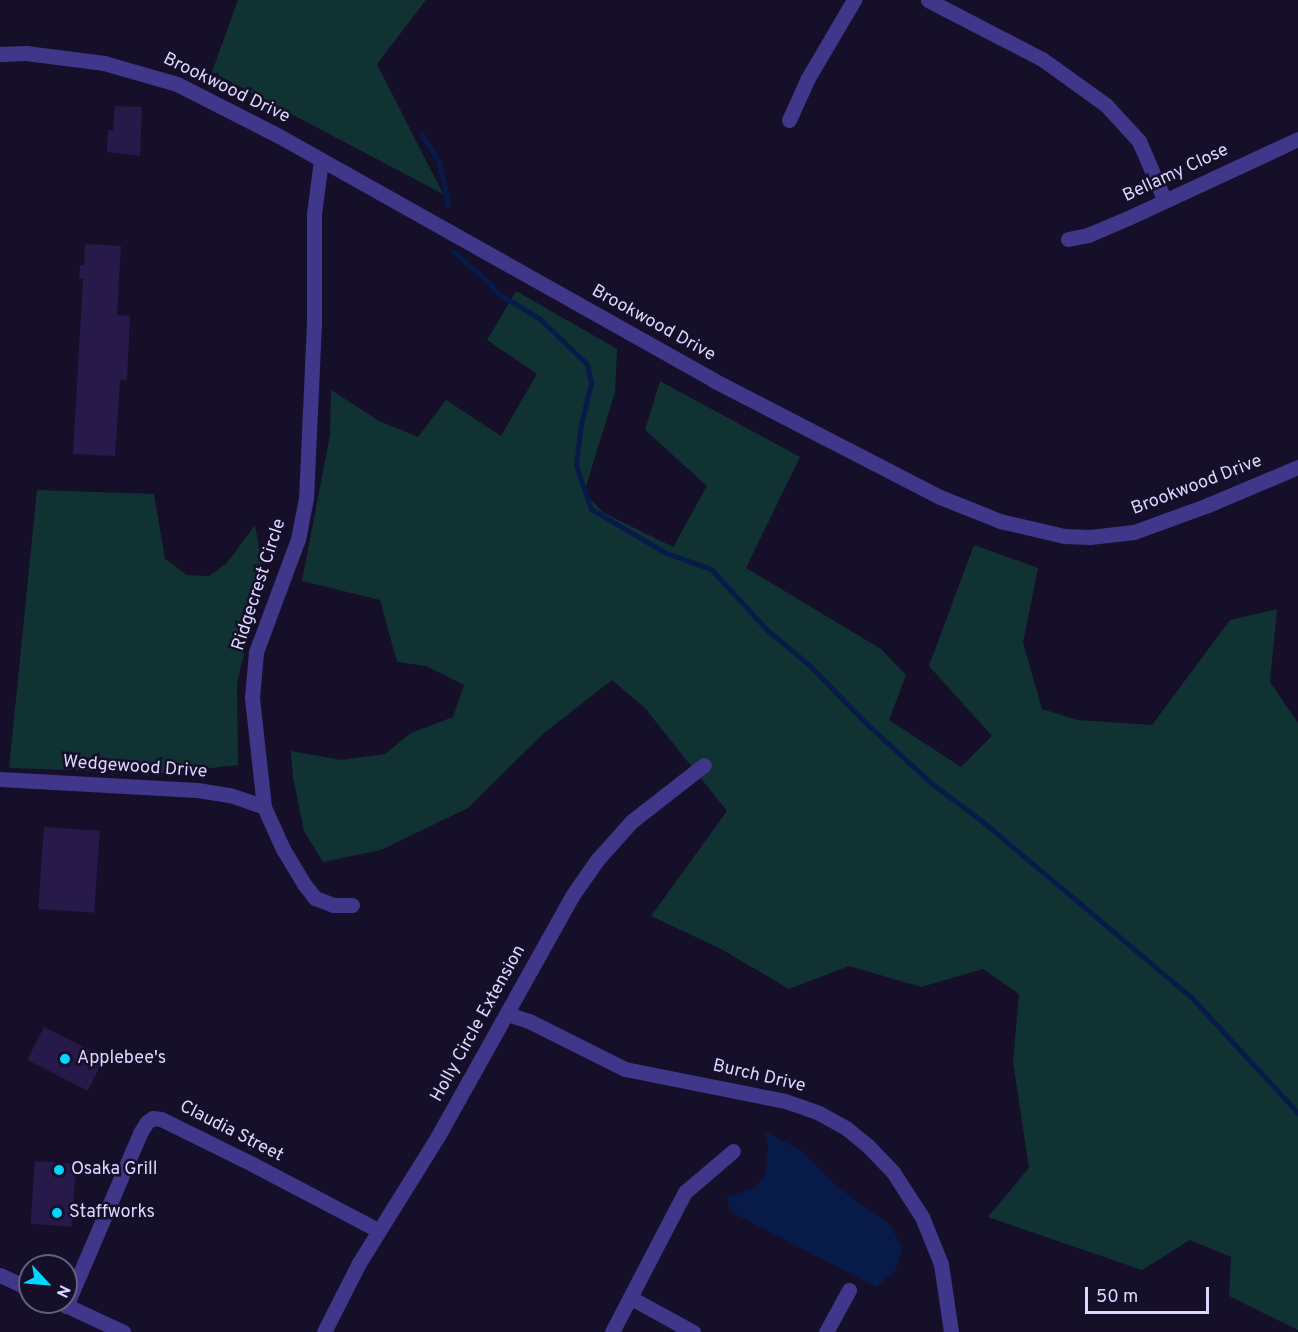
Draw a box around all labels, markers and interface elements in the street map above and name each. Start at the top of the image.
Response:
street label: Brookwood Drive [159,49,293,129]
street label: Bellamy Close [1120,140,1232,208]
street label: Brookwood Drive [587,281,719,367]
street label: Brookwood Drive [1129,451,1265,521]
street label: Ridgecrest Circle [229,516,291,654]
street label: Wedgewood Drive [62,752,208,784]
street label: Holly Circle Extension [427,942,531,1106]
place label: Applebee's [77,1048,166,1070]
marker: Applebee's [58,1052,72,1066]
street label: Burch Drive [710,1056,808,1098]
street label: Claudia Street [175,1097,287,1167]
place label: Osaka Grill [71,1159,158,1181]
marker: Osaka Grill [52,1163,66,1177]
place label: Staffworks [69,1202,155,1224]
marker: Staffworks [50,1206,64,1220]
north arrow [18,1254,78,1314]
scale bar [1088,1275,1212,1313]
text: N [51,1281,74,1301]
text: 50 m [1096,1286,1138,1309]

